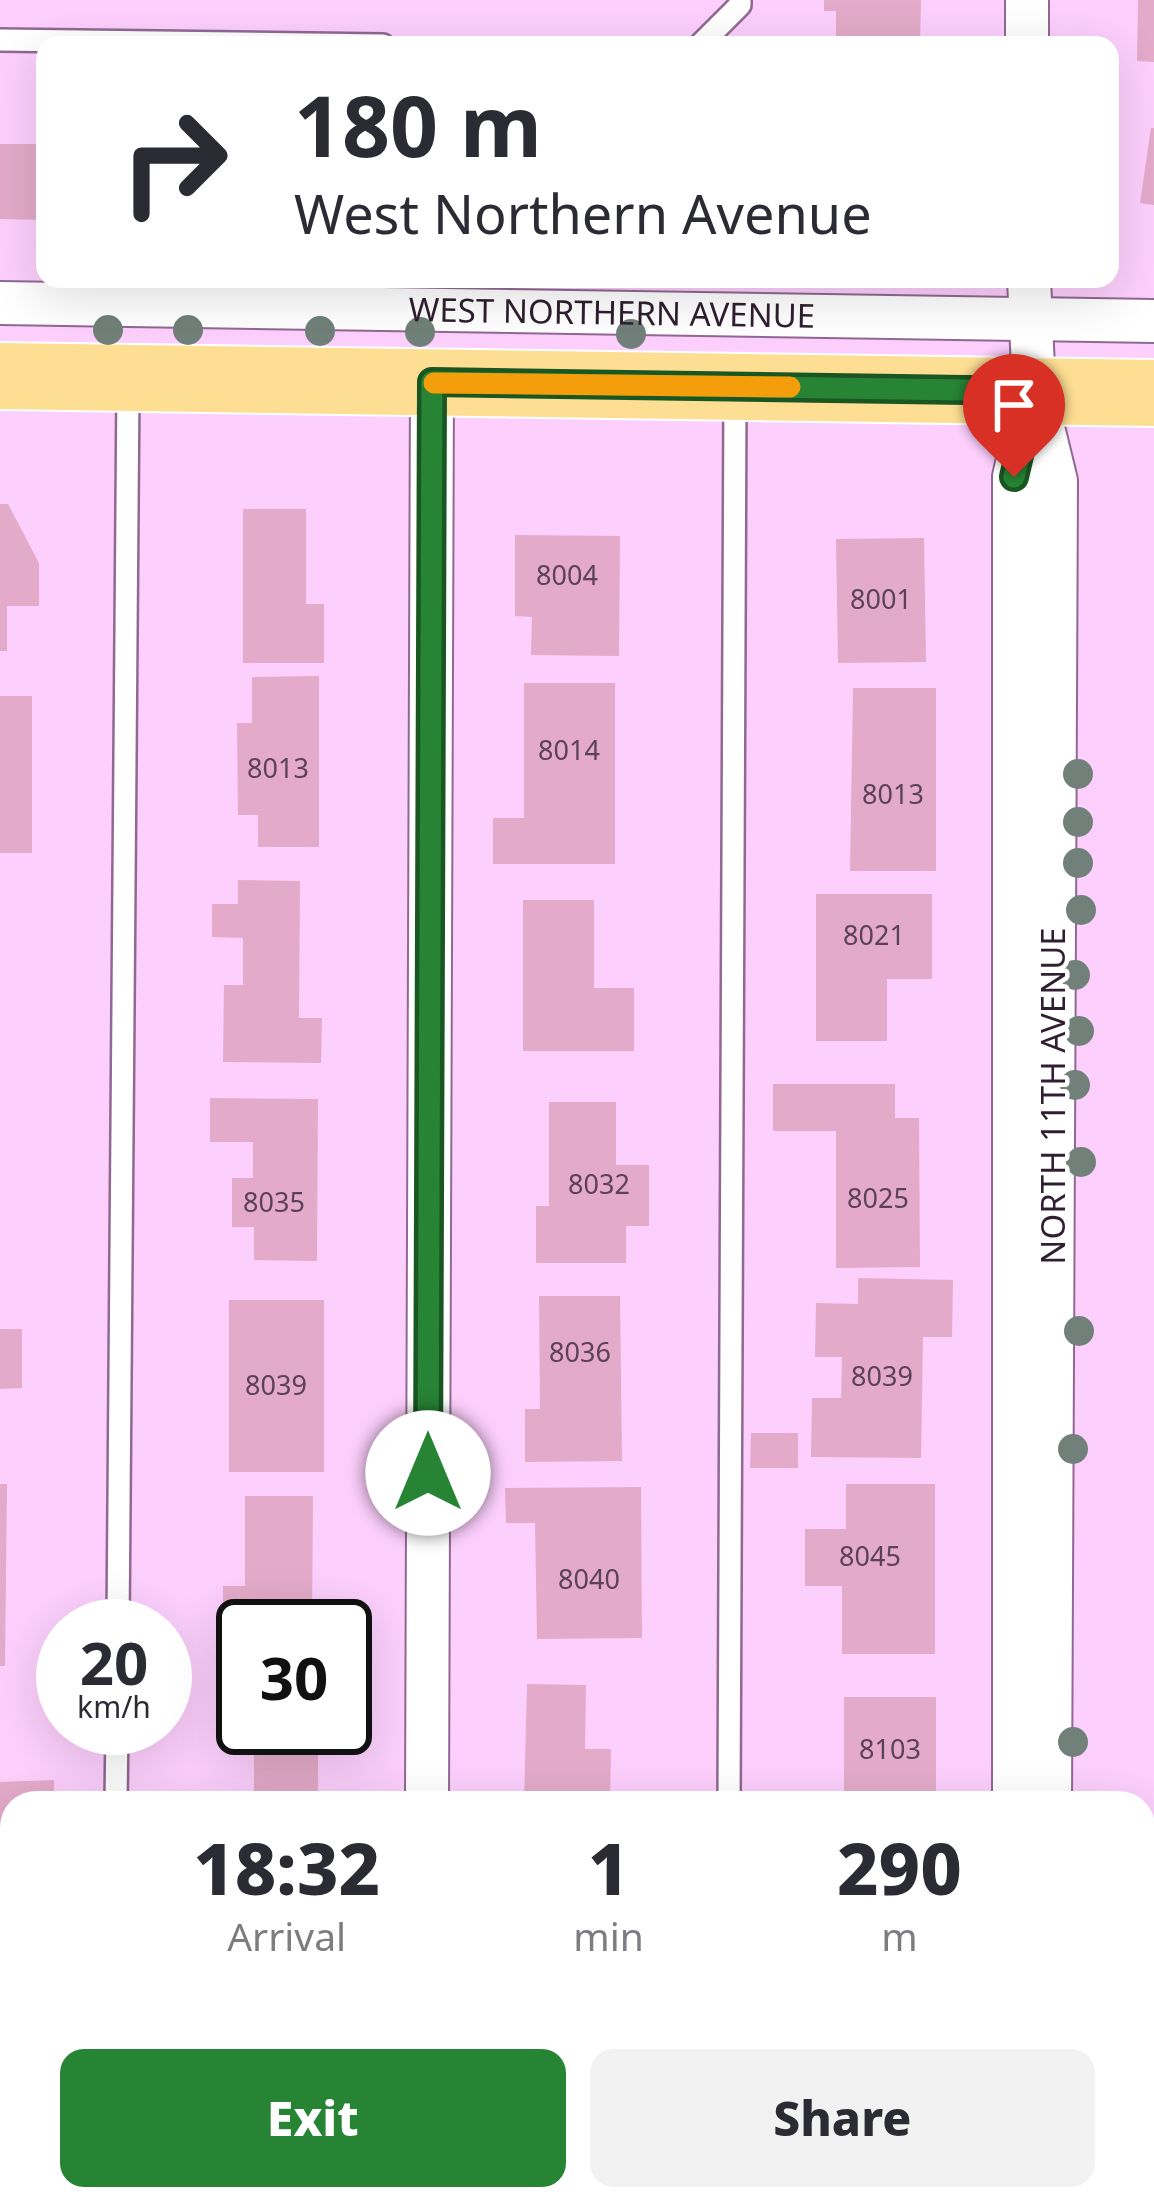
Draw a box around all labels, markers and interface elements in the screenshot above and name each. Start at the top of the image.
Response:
text: 180 m [294,67,542,182]
icon: right [96,84,252,240]
text: West Northern Avenue [294,176,872,250]
street label: WEST NORTHERN AVENUE [408,286,815,338]
pin [963,354,1065,477]
icon: arrive [981,372,1047,438]
house number: 8004 [536,556,598,593]
house number: 8001 [850,580,912,617]
house number: 8014 [538,731,600,768]
house number: 8013 [247,749,309,786]
house number: 8013 [862,775,924,812]
house number: 8021 [843,916,905,953]
street label: NORTH 11TH AVENUE [1030,927,1075,1265]
house number: 8032 [568,1165,630,1202]
house number: 8025 [847,1179,909,1216]
house number: 8035 [243,1183,305,1220]
house number: 8036 [549,1333,611,1370]
house number: 8039 [851,1357,913,1394]
house number: 8039 [245,1366,307,1403]
position arrow [365,1410,491,1536]
house number: 8045 [839,1537,901,1574]
house number: 8040 [558,1560,620,1597]
speed limit sign: 30 [216,1599,372,1755]
text: 20 [80,1621,148,1703]
text: km/h [77,1686,151,1727]
house number: 8103 [859,1730,921,1767]
text: 18:32 [193,1818,380,1916]
text: 1 [588,1818,629,1916]
text: 290 [837,1818,962,1916]
text: Arrival [227,1909,346,1962]
text: min [573,1909,644,1962]
text: m [881,1909,918,1962]
button: Exit [60,2049,566,2187]
button: Share [590,2049,1095,2187]

